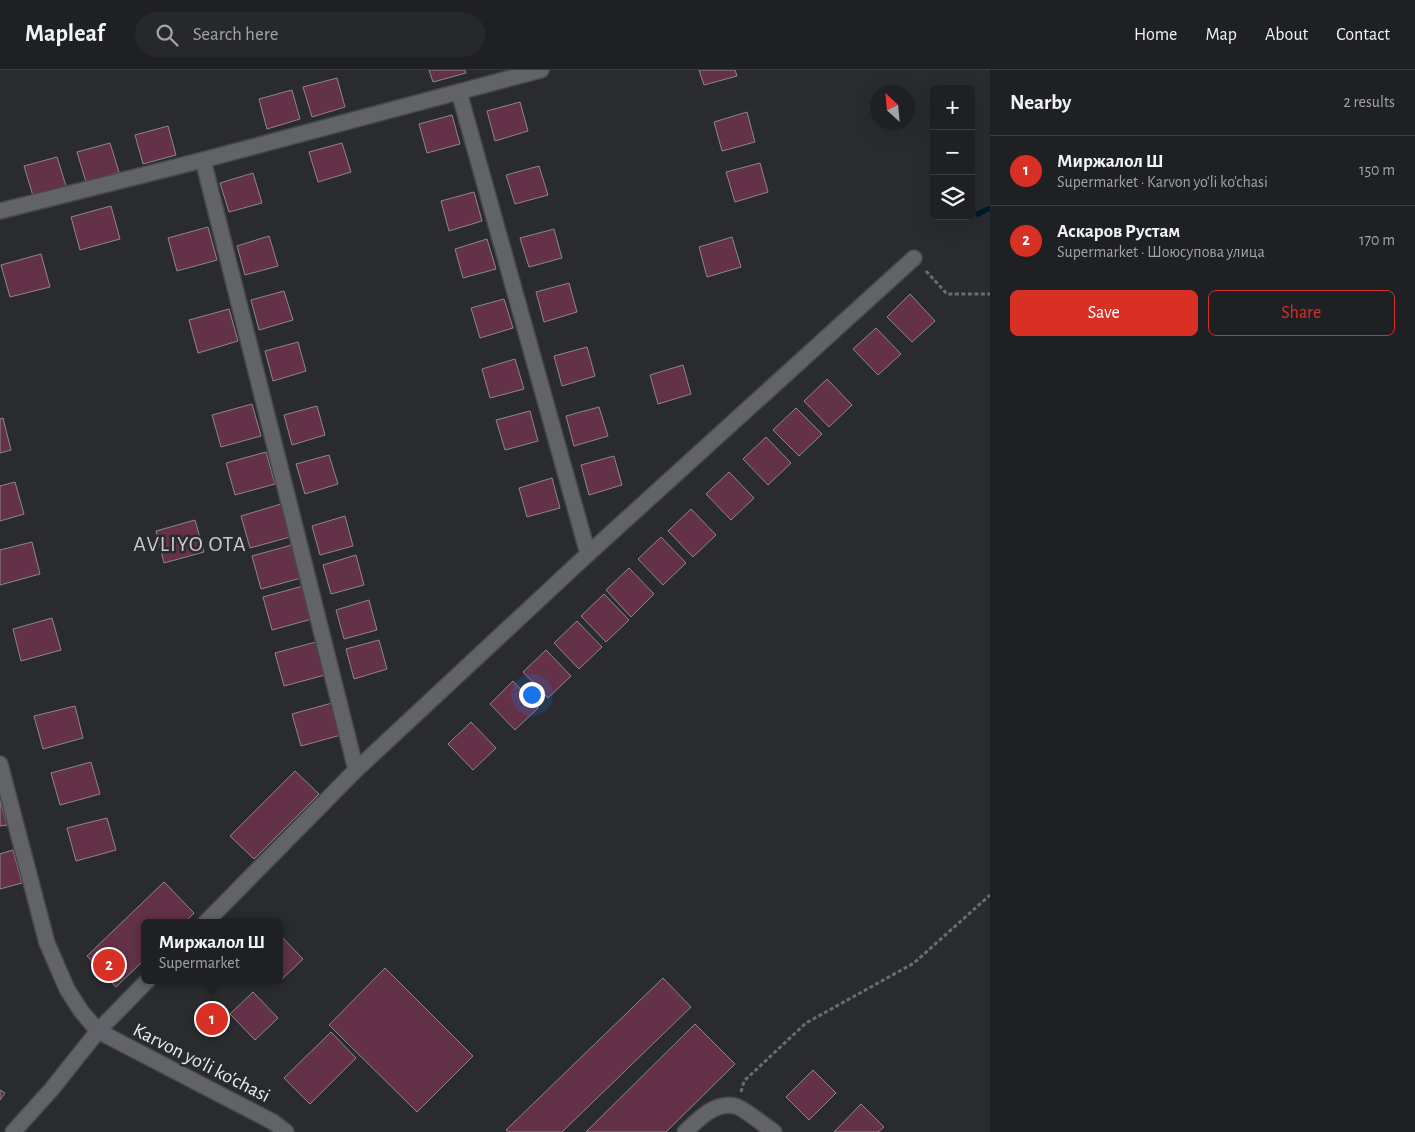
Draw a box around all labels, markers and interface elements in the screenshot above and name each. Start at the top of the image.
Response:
search box [135,12,485,57]
icon: search [153,21,181,49]
text: Mapleaf [25,22,105,46]
text: Search here [193,25,279,44]
text: Home [1134,26,1177,44]
text: Map [1205,26,1237,44]
text: About [1265,26,1308,44]
text: Contact [1336,26,1390,44]
north arrow [870,85,915,130]
map controls [930,85,975,220]
button: + [930,85,975,130]
text: Nearby [1010,92,1071,113]
text: 2 results [1343,94,1395,110]
button: − [930,130,975,175]
text: Миржалол Ш [1057,152,1164,171]
text: 1 [1023,162,1029,178]
text: 150 m [1359,162,1395,178]
text: Supermarket · Karvon yo‘li ko'chasi [1057,174,1268,190]
button: layers [930,175,975,220]
text: Аскаров Рустам [1057,222,1180,241]
text: 2 [1022,232,1030,248]
text: 170 m [1359,232,1395,248]
text: Supermarket · Шоюсупова улица [1057,244,1265,260]
button: Save [1010,290,1198,336]
button: Share [1208,290,1395,336]
district label: AVLIYO OTA [133,533,247,555]
your location [519,682,545,708]
popup [141,919,283,984]
text: Миржалол Ш [159,933,265,952]
pin: 2 [93,946,125,984]
text: Supermarket [159,955,240,971]
pin: 1 [196,1000,228,1038]
street label: Karvon yo‘li ko'chasi [130,1020,273,1106]

